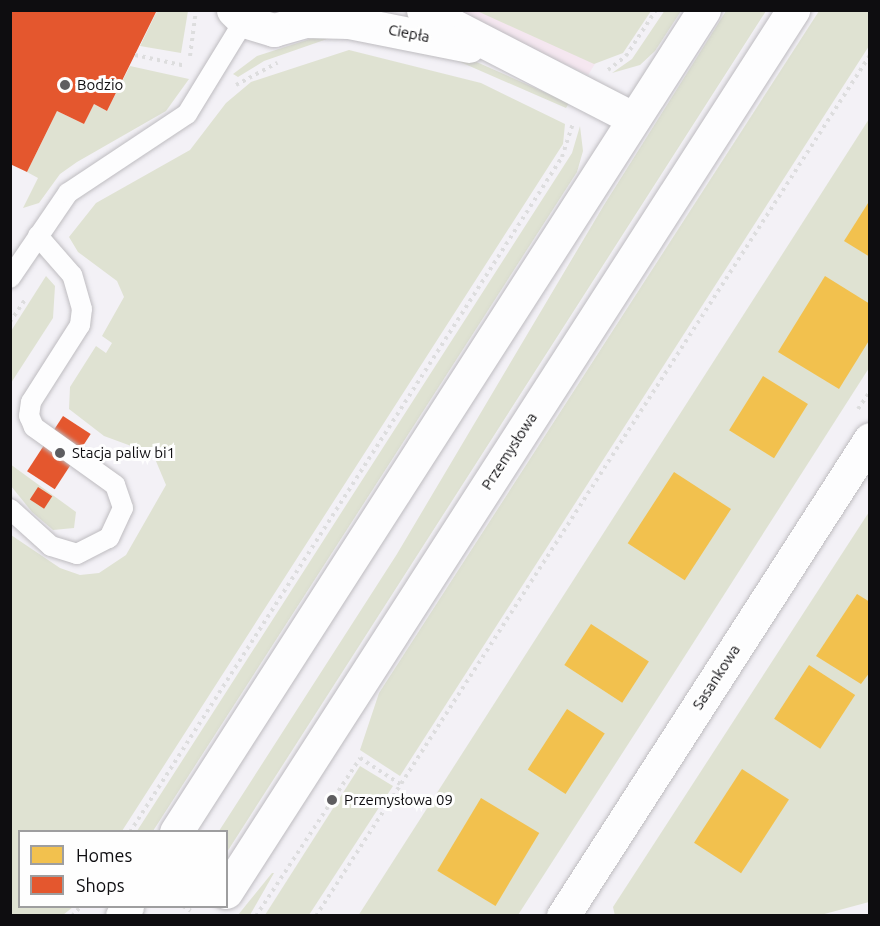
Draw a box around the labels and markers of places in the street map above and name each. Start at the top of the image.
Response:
place label: Bodzio [77,76,123,94]
marker: Bodzio [58,78,72,92]
place label: Stacja paliw bi1 [72,444,175,462]
marker: Stacja paliw bi1 [53,446,67,460]
place label: Przemysłowa 09 [344,791,453,809]
marker: Przemysłowa 09 [325,793,339,807]

